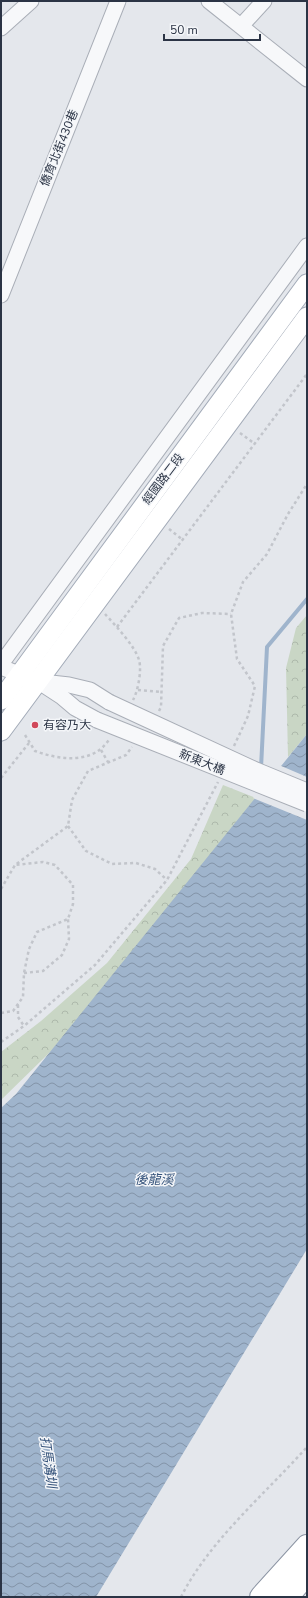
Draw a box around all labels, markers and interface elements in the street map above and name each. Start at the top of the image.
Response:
scale bar [164,16,260,42]
text: 50 m [170,22,198,38]
street label: 僑育北街430巷 [36,107,82,189]
street label: 經國路二段 [139,450,187,508]
place label: 有容乃大 [43,717,91,733]
marker: 有容乃大 [30,720,40,730]
street label: 新東大橋 [177,746,227,778]
water label: 後龍溪 [134,1171,175,1189]
water label: 打馬溝圳 [35,1435,61,1491]

